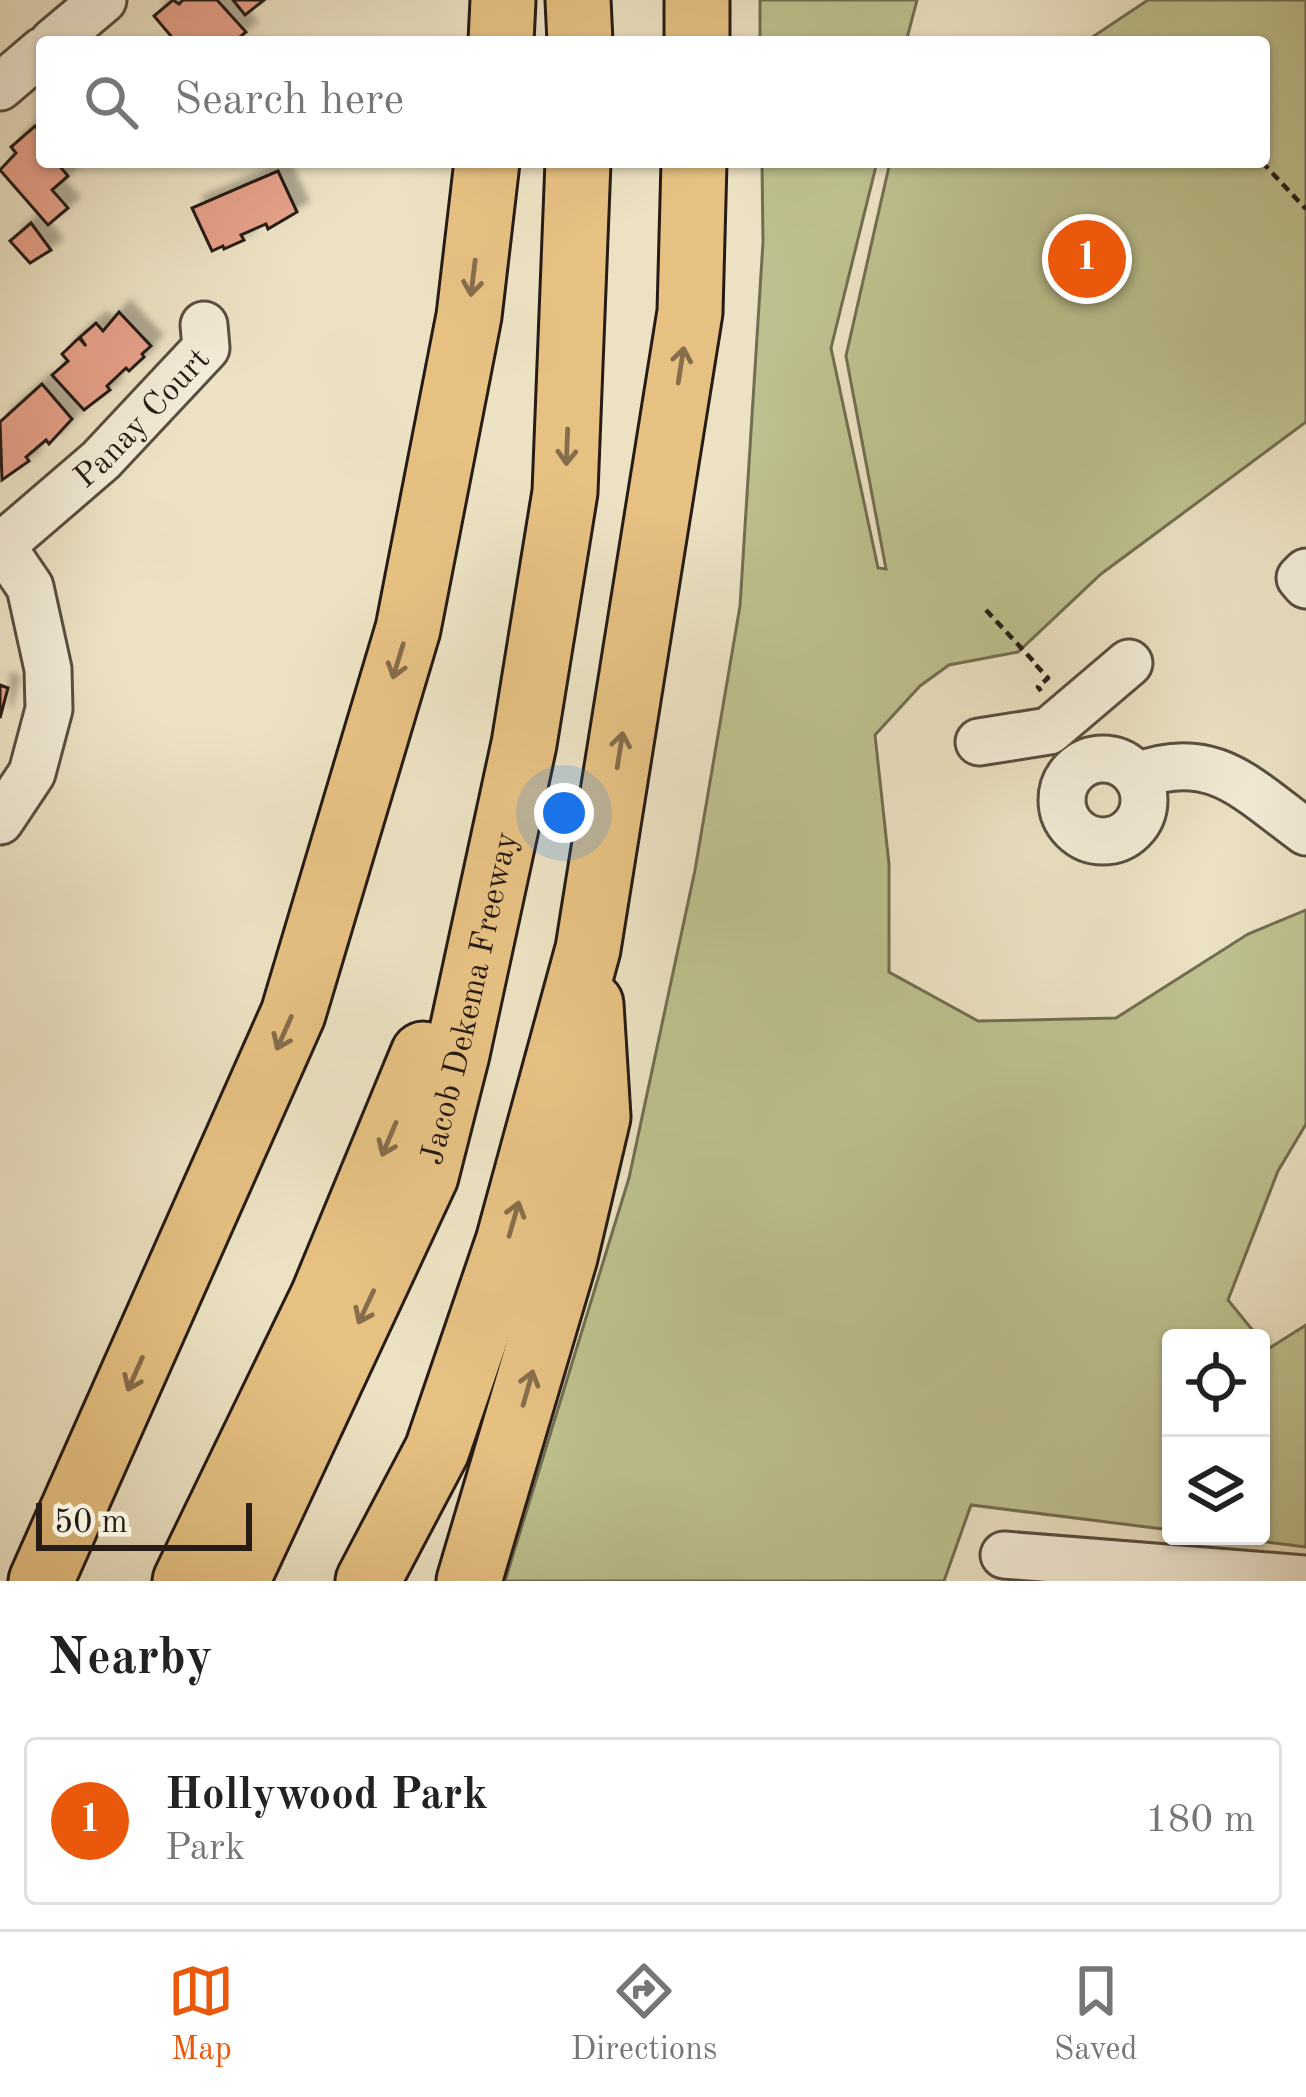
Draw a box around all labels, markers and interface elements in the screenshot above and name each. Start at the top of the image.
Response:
search box [36,36,1270,168]
icon: search [78,69,144,135]
text: Search here [174,79,404,124]
pin: 1 [1048,214,1126,304]
one-way arrow [462,258,484,297]
street label: Panay Court [69,343,217,495]
one-way arrow [670,346,693,385]
one-way arrow [555,427,578,466]
one-way arrow [386,641,408,679]
one-way arrow [609,731,632,770]
your location [534,783,594,843]
street label: Jacob Dekema Freeway [417,829,525,1168]
one-way arrow [272,1015,294,1051]
one-way arrow [377,1119,398,1156]
one-way arrow [504,1201,526,1239]
one-way arrow [354,1288,376,1324]
map controls [1162,1329,1270,1545]
button: locate [1162,1329,1270,1437]
one-way arrow [122,1355,144,1391]
one-way arrow [518,1370,540,1408]
button: layers [1162,1437,1270,1545]
scale bar [36,1497,252,1550]
text: 50 m [54,1507,128,1540]
text: Nearby [48,1634,213,1685]
text: Hollywood Park [165,1774,488,1819]
text: 1 [79,1801,101,1840]
text: 180 m [1145,1801,1255,1840]
text: Park [165,1829,245,1868]
tab: Map [168,1958,234,2071]
tab: Directions [571,1958,717,2071]
tab: Saved [1054,1958,1138,2071]

